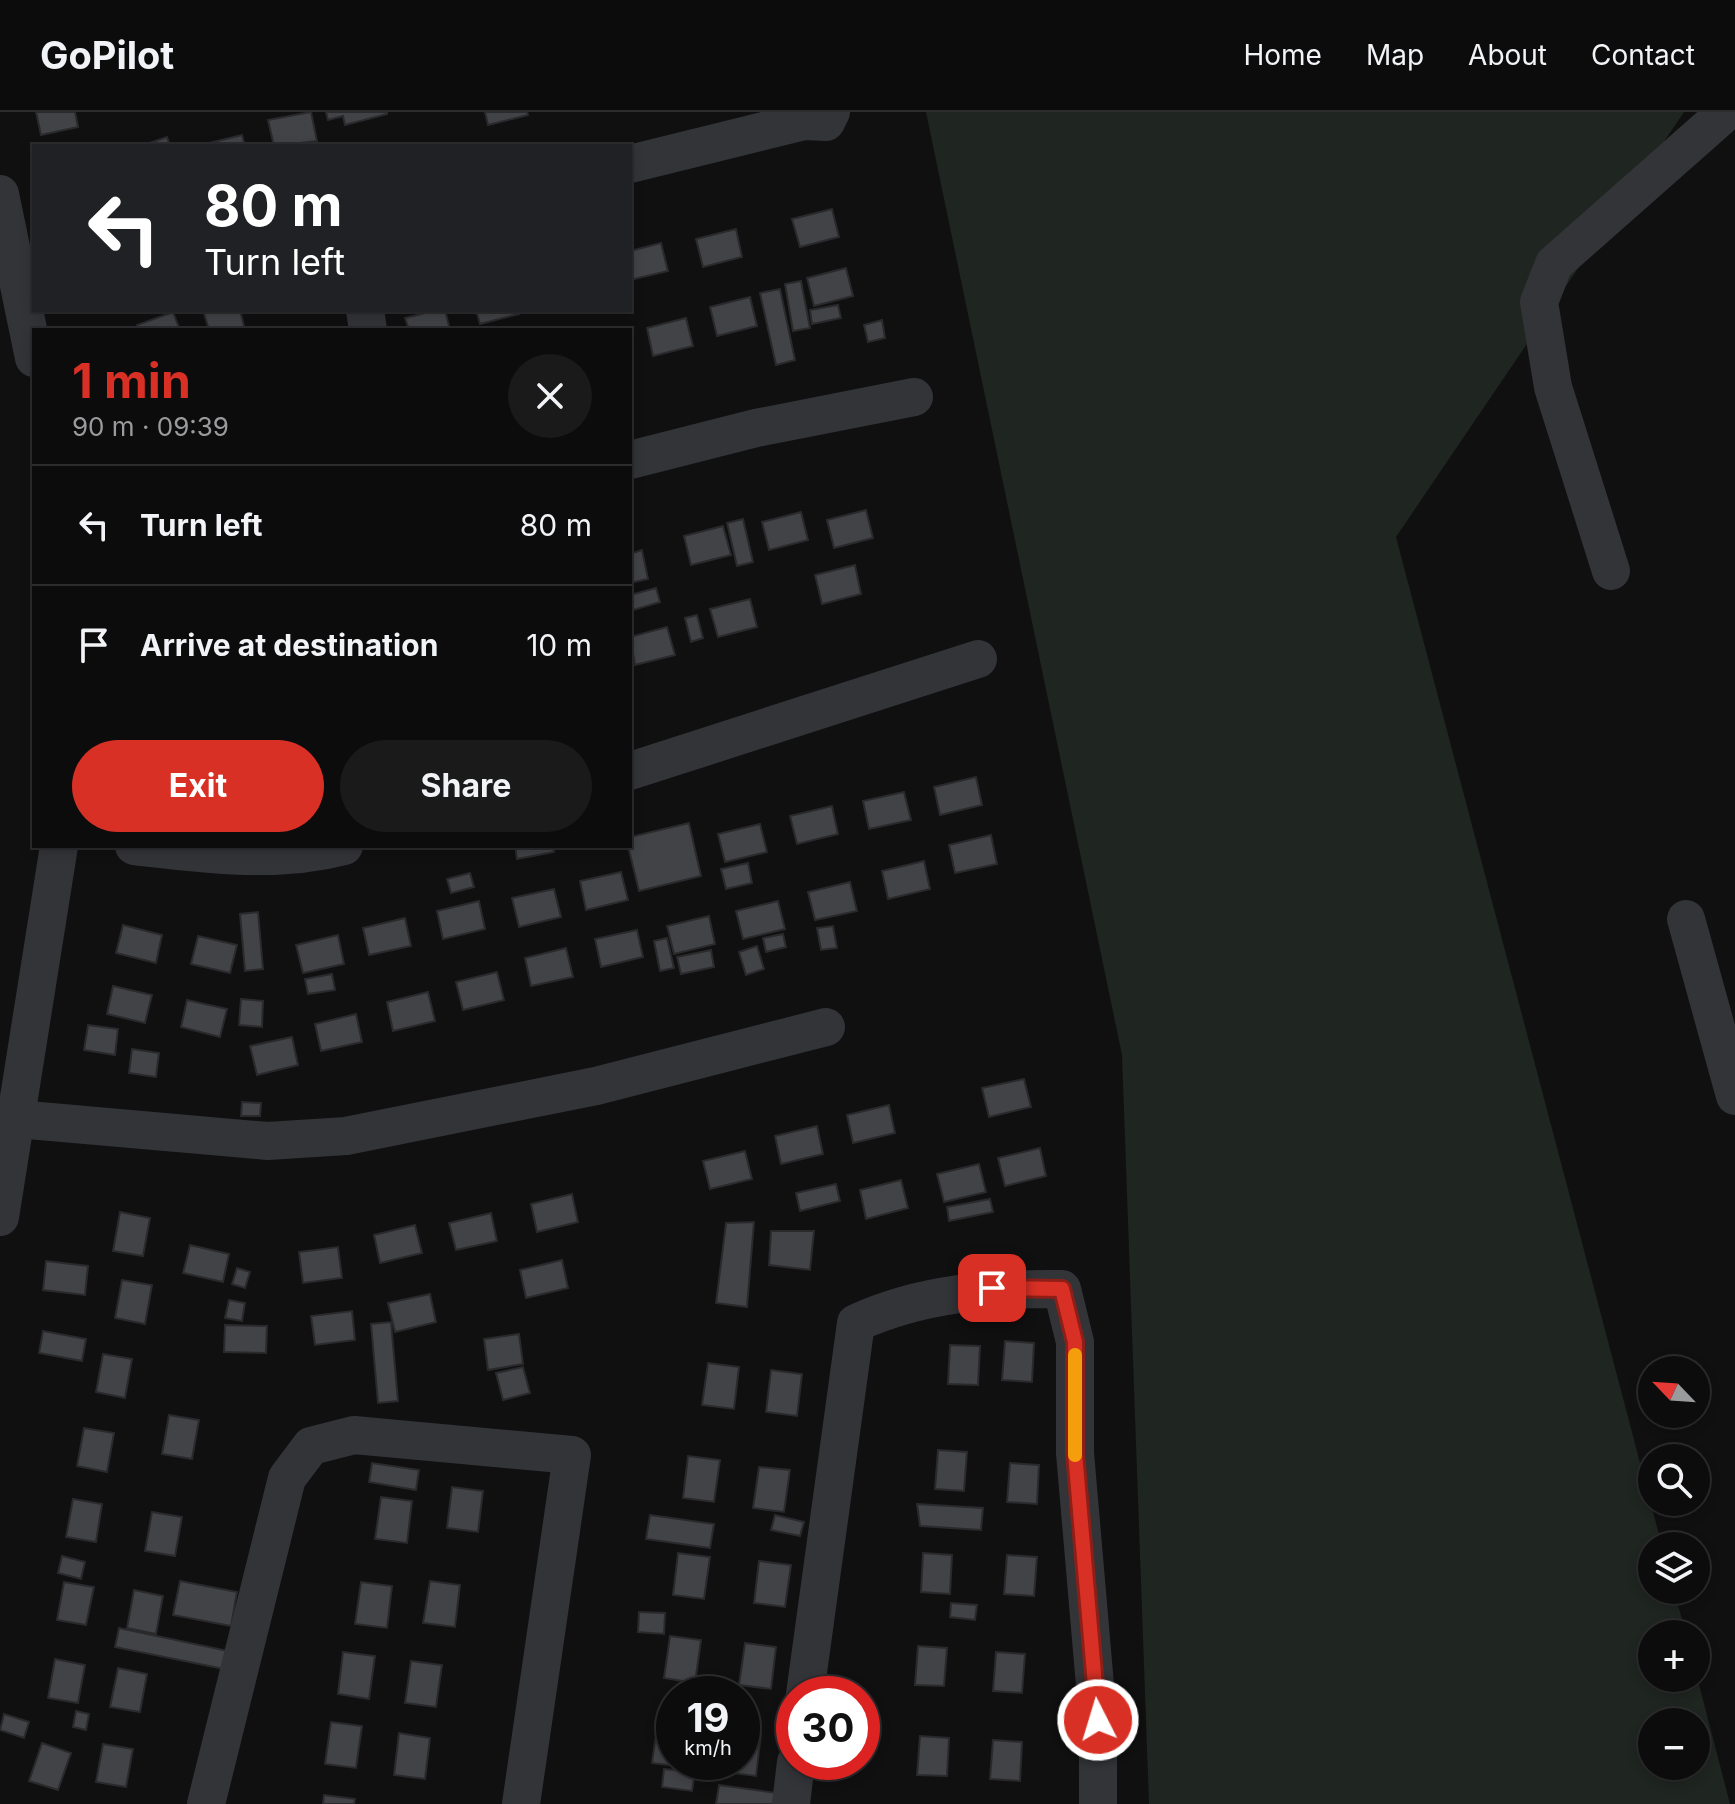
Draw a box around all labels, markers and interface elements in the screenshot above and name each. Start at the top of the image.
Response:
text: GoPilot [40,32,174,78]
text: Home [1243,38,1322,72]
text: Map [1366,38,1424,72]
text: About [1468,38,1547,72]
text: Contact [1591,38,1695,72]
text: 80 m [204,172,343,240]
icon: left [72,176,176,280]
text: Turn left [204,240,345,284]
text: 1 min [72,351,191,410]
button: close [508,354,592,438]
text: 90 m · 09:39 [72,411,229,442]
icon: left [72,503,116,547]
text: Turn left [140,507,262,543]
text: 80 m [520,507,592,543]
icon: arrive [72,623,116,667]
text: Arrive at destination [140,627,438,663]
text: 10 m [526,627,592,663]
button: Exit [72,740,324,832]
button: Share [340,740,592,832]
pin [958,1254,1026,1322]
icon: arrive [970,1266,1014,1310]
north arrow [1638,1356,1710,1428]
map controls [1638,1356,1710,1780]
button: search [1638,1444,1710,1516]
button: layers [1638,1532,1710,1604]
button: + [1638,1620,1710,1692]
speed limit sign: 30 [776,1676,880,1780]
position arrow [1056,1678,1140,1762]
text: 19 [686,1693,730,1742]
button: − [1638,1708,1710,1780]
text: km/h [684,1736,732,1760]

